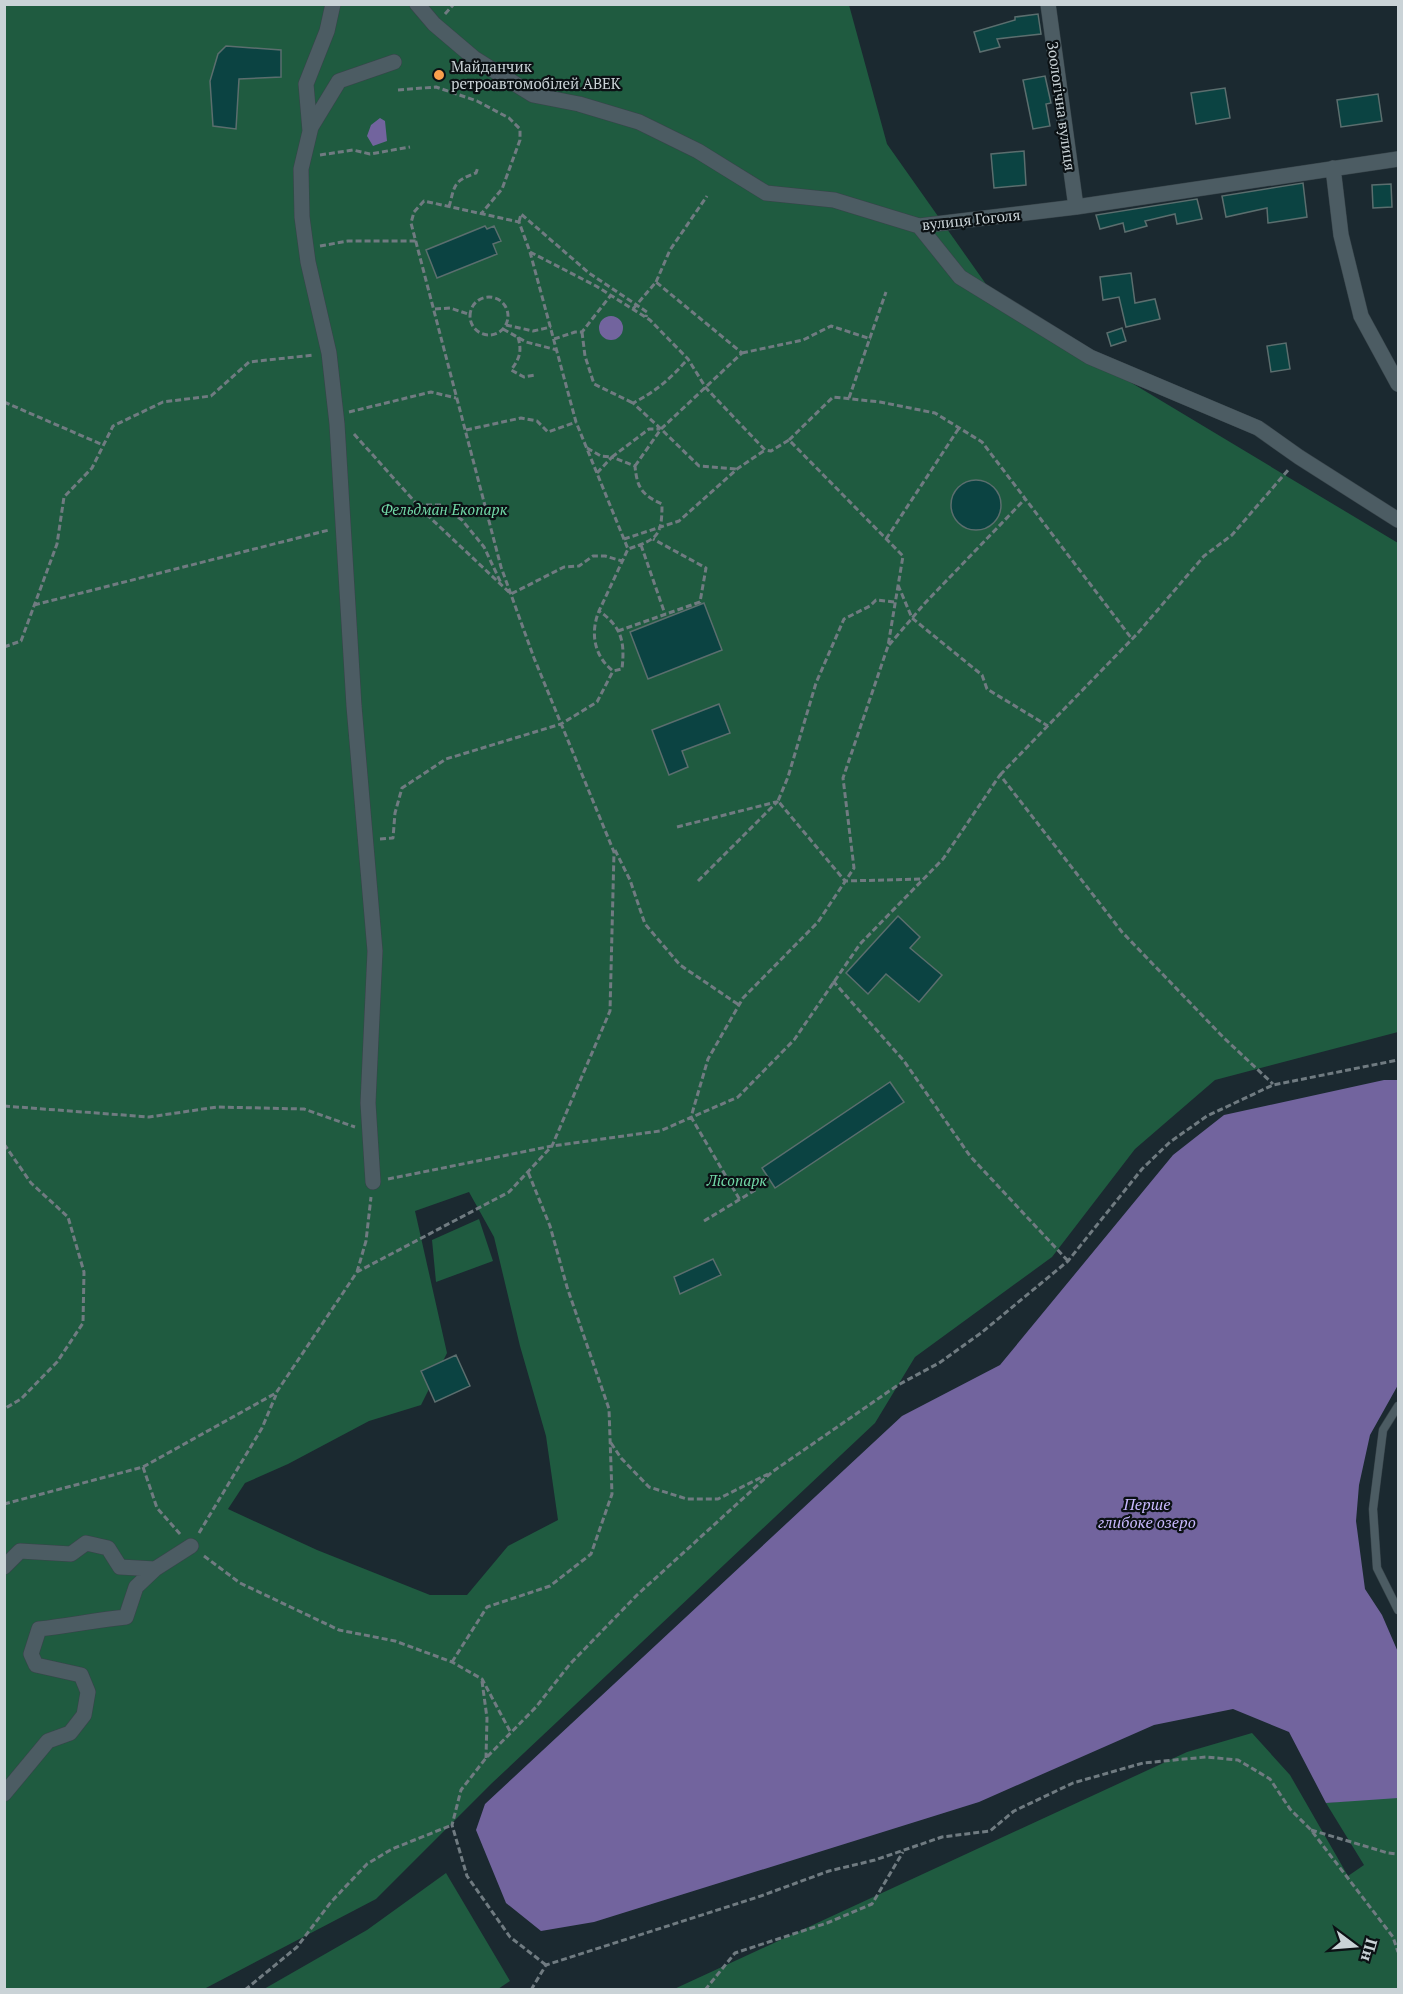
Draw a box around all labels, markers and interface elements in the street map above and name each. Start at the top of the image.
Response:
street label: Зоологічна вулиця [1043,40,1081,172]
place label: Майданчик ретроавтомобілей АВЕК [451,56,621,93]
marker: Майданчик ретроавтомобілей АВЕК [432,68,446,82]
street label: вулиця Гоголя [921,204,1021,234]
park label: Фельдман Екопарк [381,499,508,519]
park label: Лісопарк [706,1170,767,1190]
water label: Перше глибоке озеро [1098,1493,1196,1533]
north arrow [1325,1916,1385,1976]
text: Пн [1356,1936,1383,1964]

